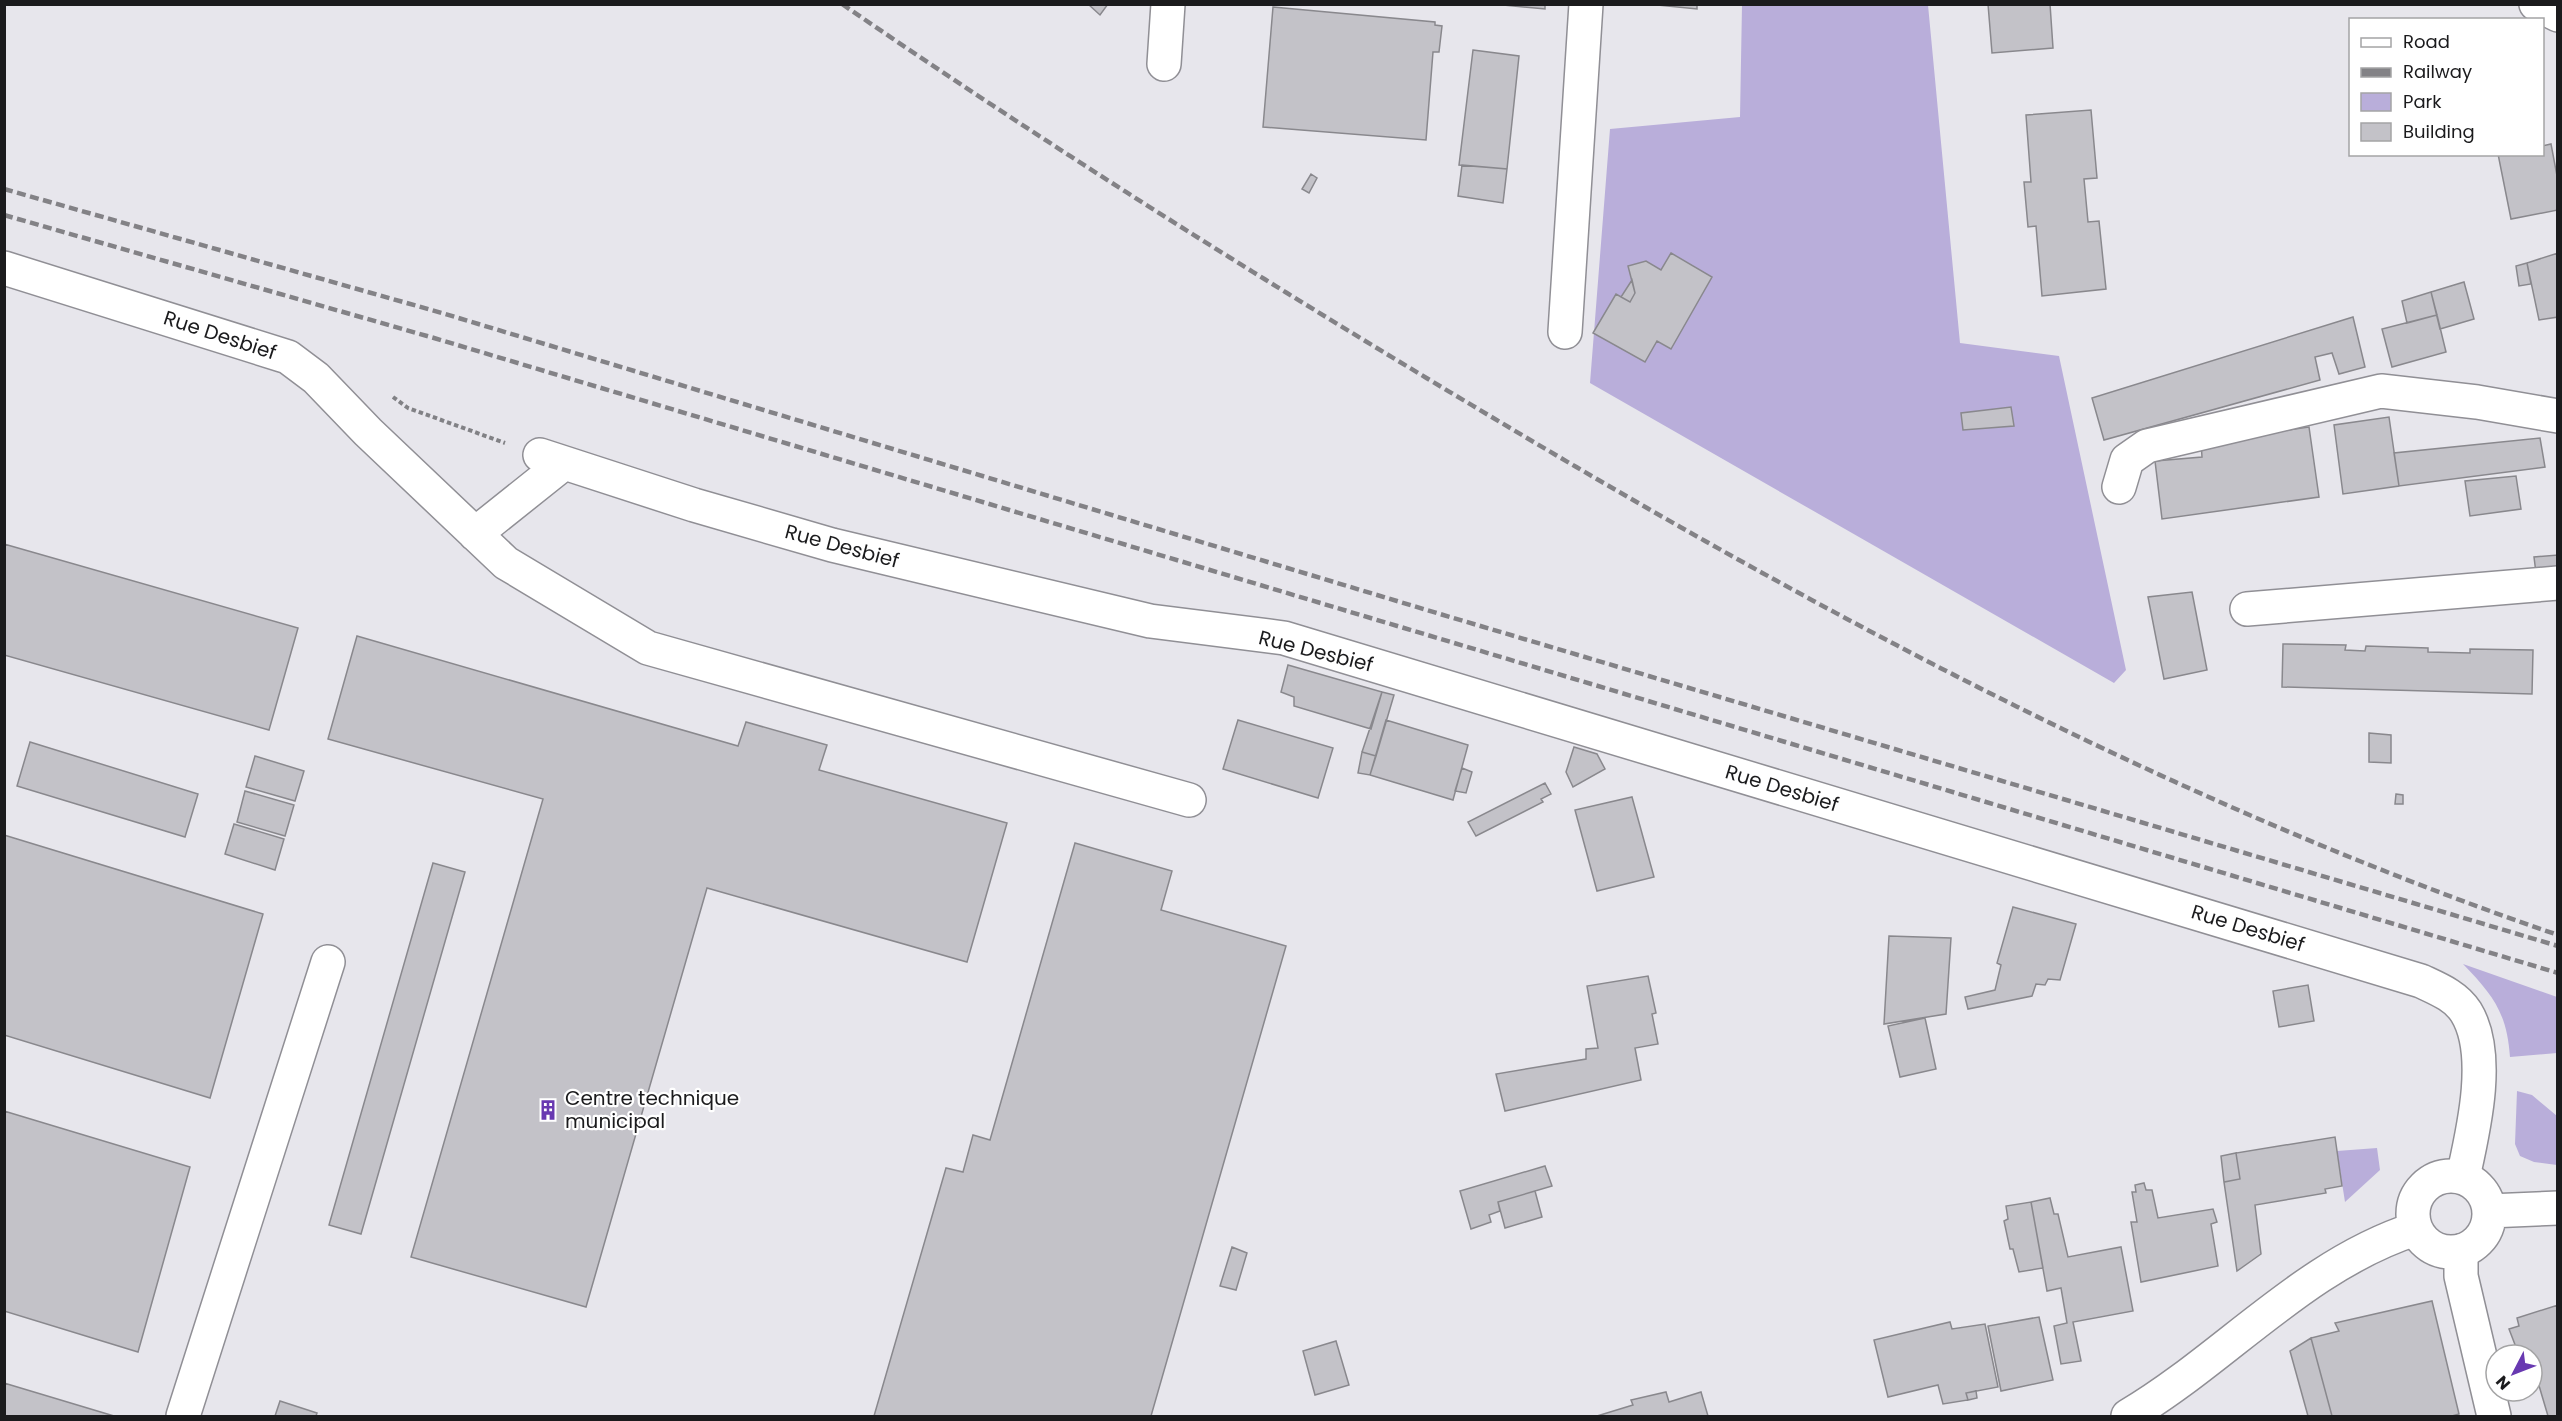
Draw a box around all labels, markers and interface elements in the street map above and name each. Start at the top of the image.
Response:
legend [2349,18,2544,156]
text: Road [2403,29,2450,54]
text: Railway [2403,59,2472,84]
text: Park [2403,89,2442,114]
text: Building [2403,119,2475,144]
street label: Rue Desbief [160,304,280,366]
street label: Rue Desbief [782,517,902,575]
street label: Rue Desbief [1256,623,1376,679]
street label: Rue Desbief [1722,757,1842,819]
street label: Rue Desbief [2188,897,2308,959]
place label: Centre technique municipal [565,1084,739,1135]
building icon: Centre technique municipal [536,1098,560,1122]
north arrow [2484,1343,2544,1403]
text: N [2491,1371,2516,1395]

